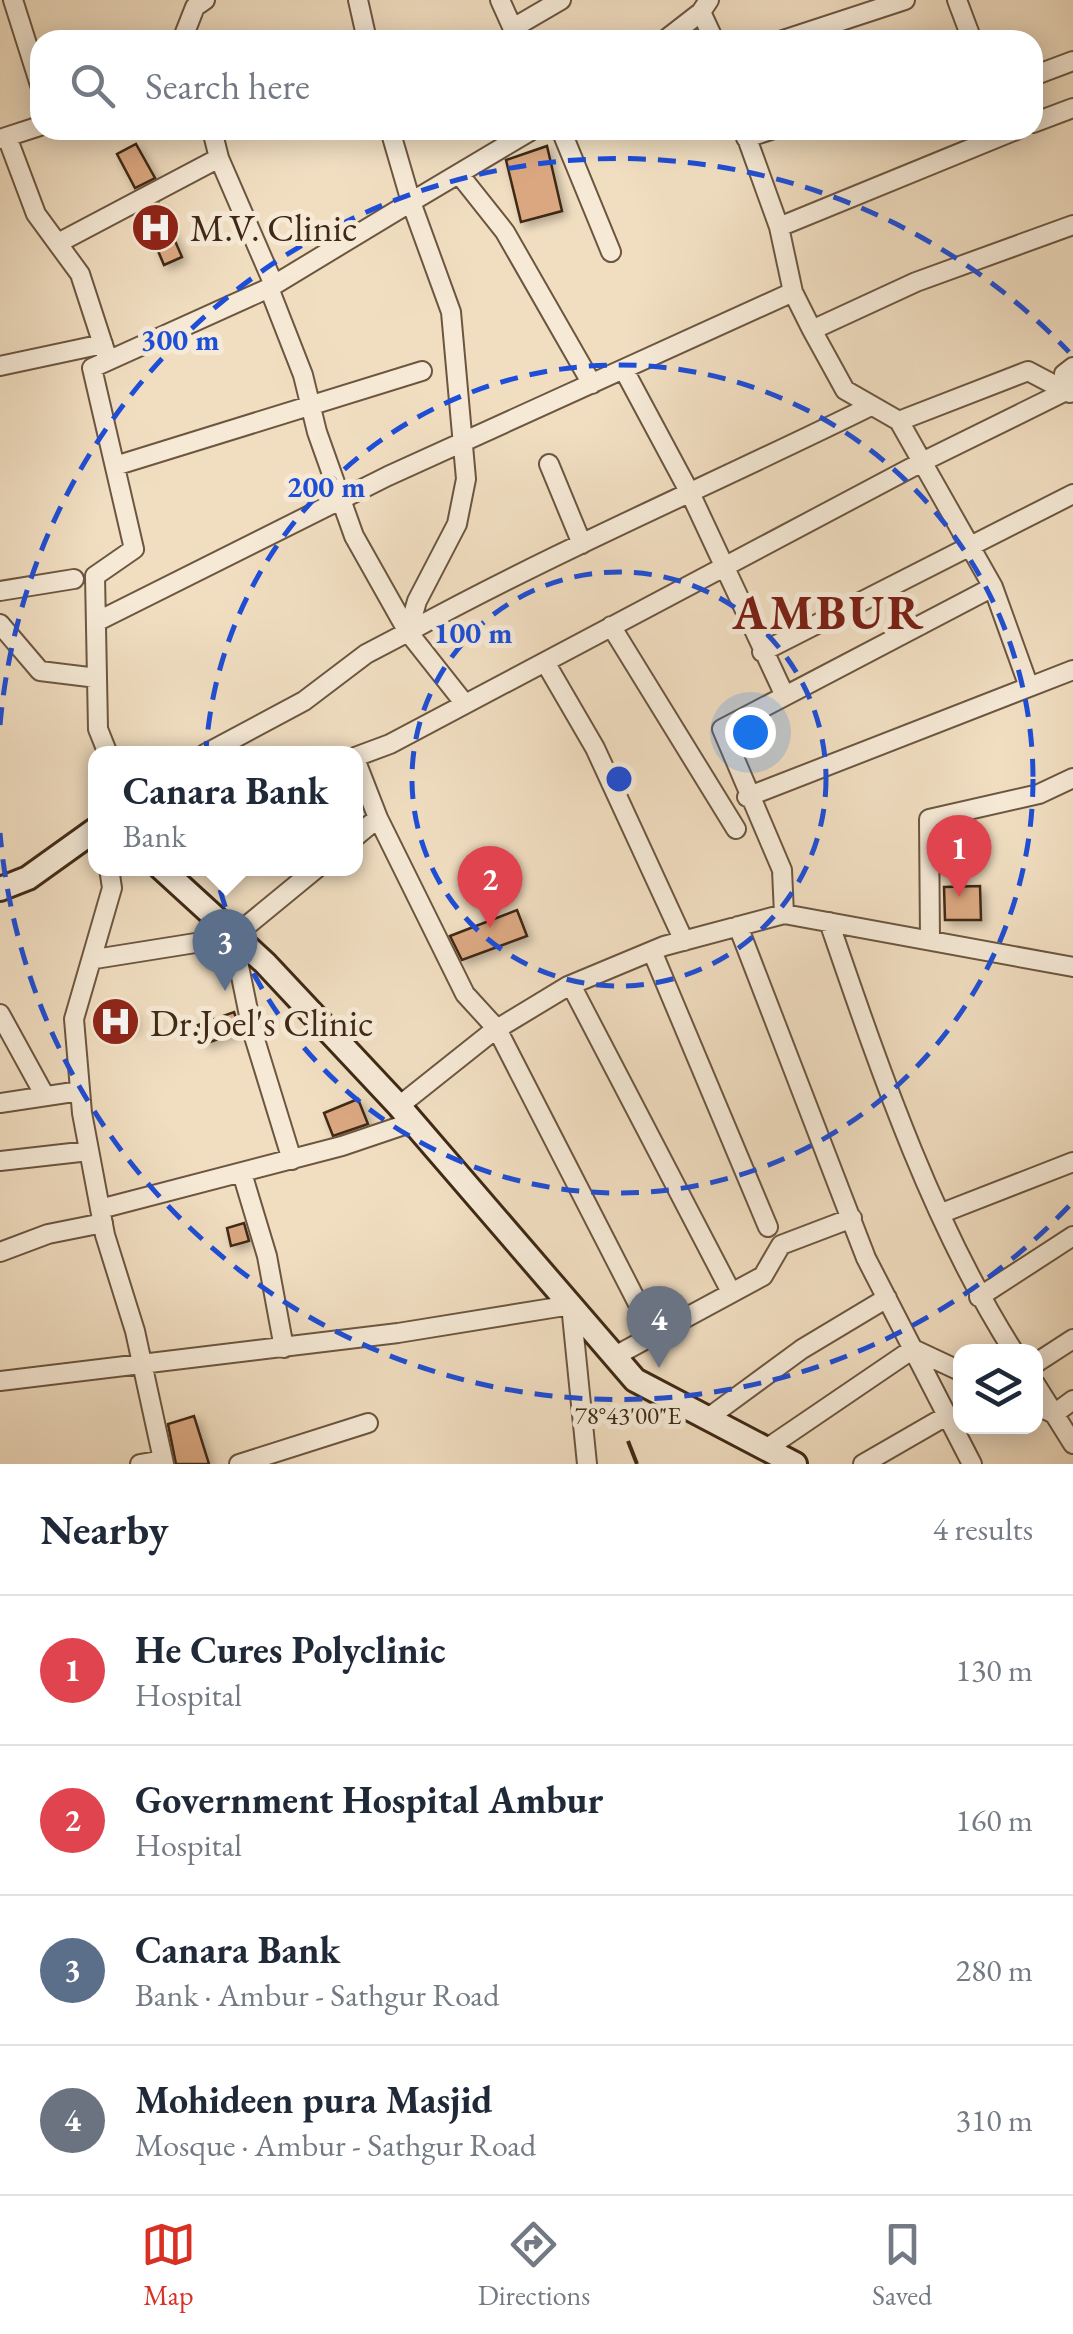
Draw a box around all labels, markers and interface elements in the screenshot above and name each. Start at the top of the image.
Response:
search box [30,30,1043,140]
icon: search [65,58,120,113]
text: Search here [145,61,310,110]
hospital icon: M.V. Clinic [129,201,181,253]
place label: M.V. Clinic [190,203,358,252]
text: 300 m [141,320,219,359]
text: 200 m [287,467,365,506]
district label: AMBUR [731,581,926,643]
text: 100 m [434,613,512,652]
your location [725,707,776,758]
popup [88,746,363,876]
centre of rings [601,761,637,797]
text: Canara Bank [123,766,328,815]
pin: 1 [926,814,992,897]
text: Bank [123,815,186,857]
pin: 2 [458,846,522,928]
pin: 3 [192,908,258,991]
hospital icon: Dr.Joel's Clinic [89,996,141,1048]
place label: Dr.Joel's Clinic [150,998,373,1047]
pin: 4 [626,1286,692,1368]
map controls [953,1344,1043,1434]
button: layers [953,1344,1043,1434]
text: 78°43'00"E [575,1399,681,1431]
text: Nearby [40,1502,169,1557]
text: 4 results [933,1508,1033,1550]
text: He Cures Polyclinic [135,1625,446,1674]
text: 1 [64,1649,81,1691]
text: 130 m [956,1649,1033,1691]
text: Hospital [135,1674,242,1716]
text: Government Hospital Ambur [135,1775,603,1824]
text: 2 [64,1799,81,1841]
text: 160 m [956,1799,1033,1841]
text: Hospital [135,1824,242,1866]
text: Canara Bank [135,1925,340,1974]
text: 3 [64,1949,81,1991]
text: 280 m [956,1949,1033,1991]
text: Bank · Ambur - Sathgur Road [135,1974,499,2016]
text: Mohideen pura Masjid [135,2075,493,2124]
text: 4 [64,2099,81,2141]
text: 310 m [956,2099,1033,2141]
text: Mosque · Ambur - Sathgur Road [135,2124,536,2166]
tab: Map [141,2217,196,2313]
tab: Directions [478,2217,590,2313]
tab: Saved [872,2217,932,2313]

